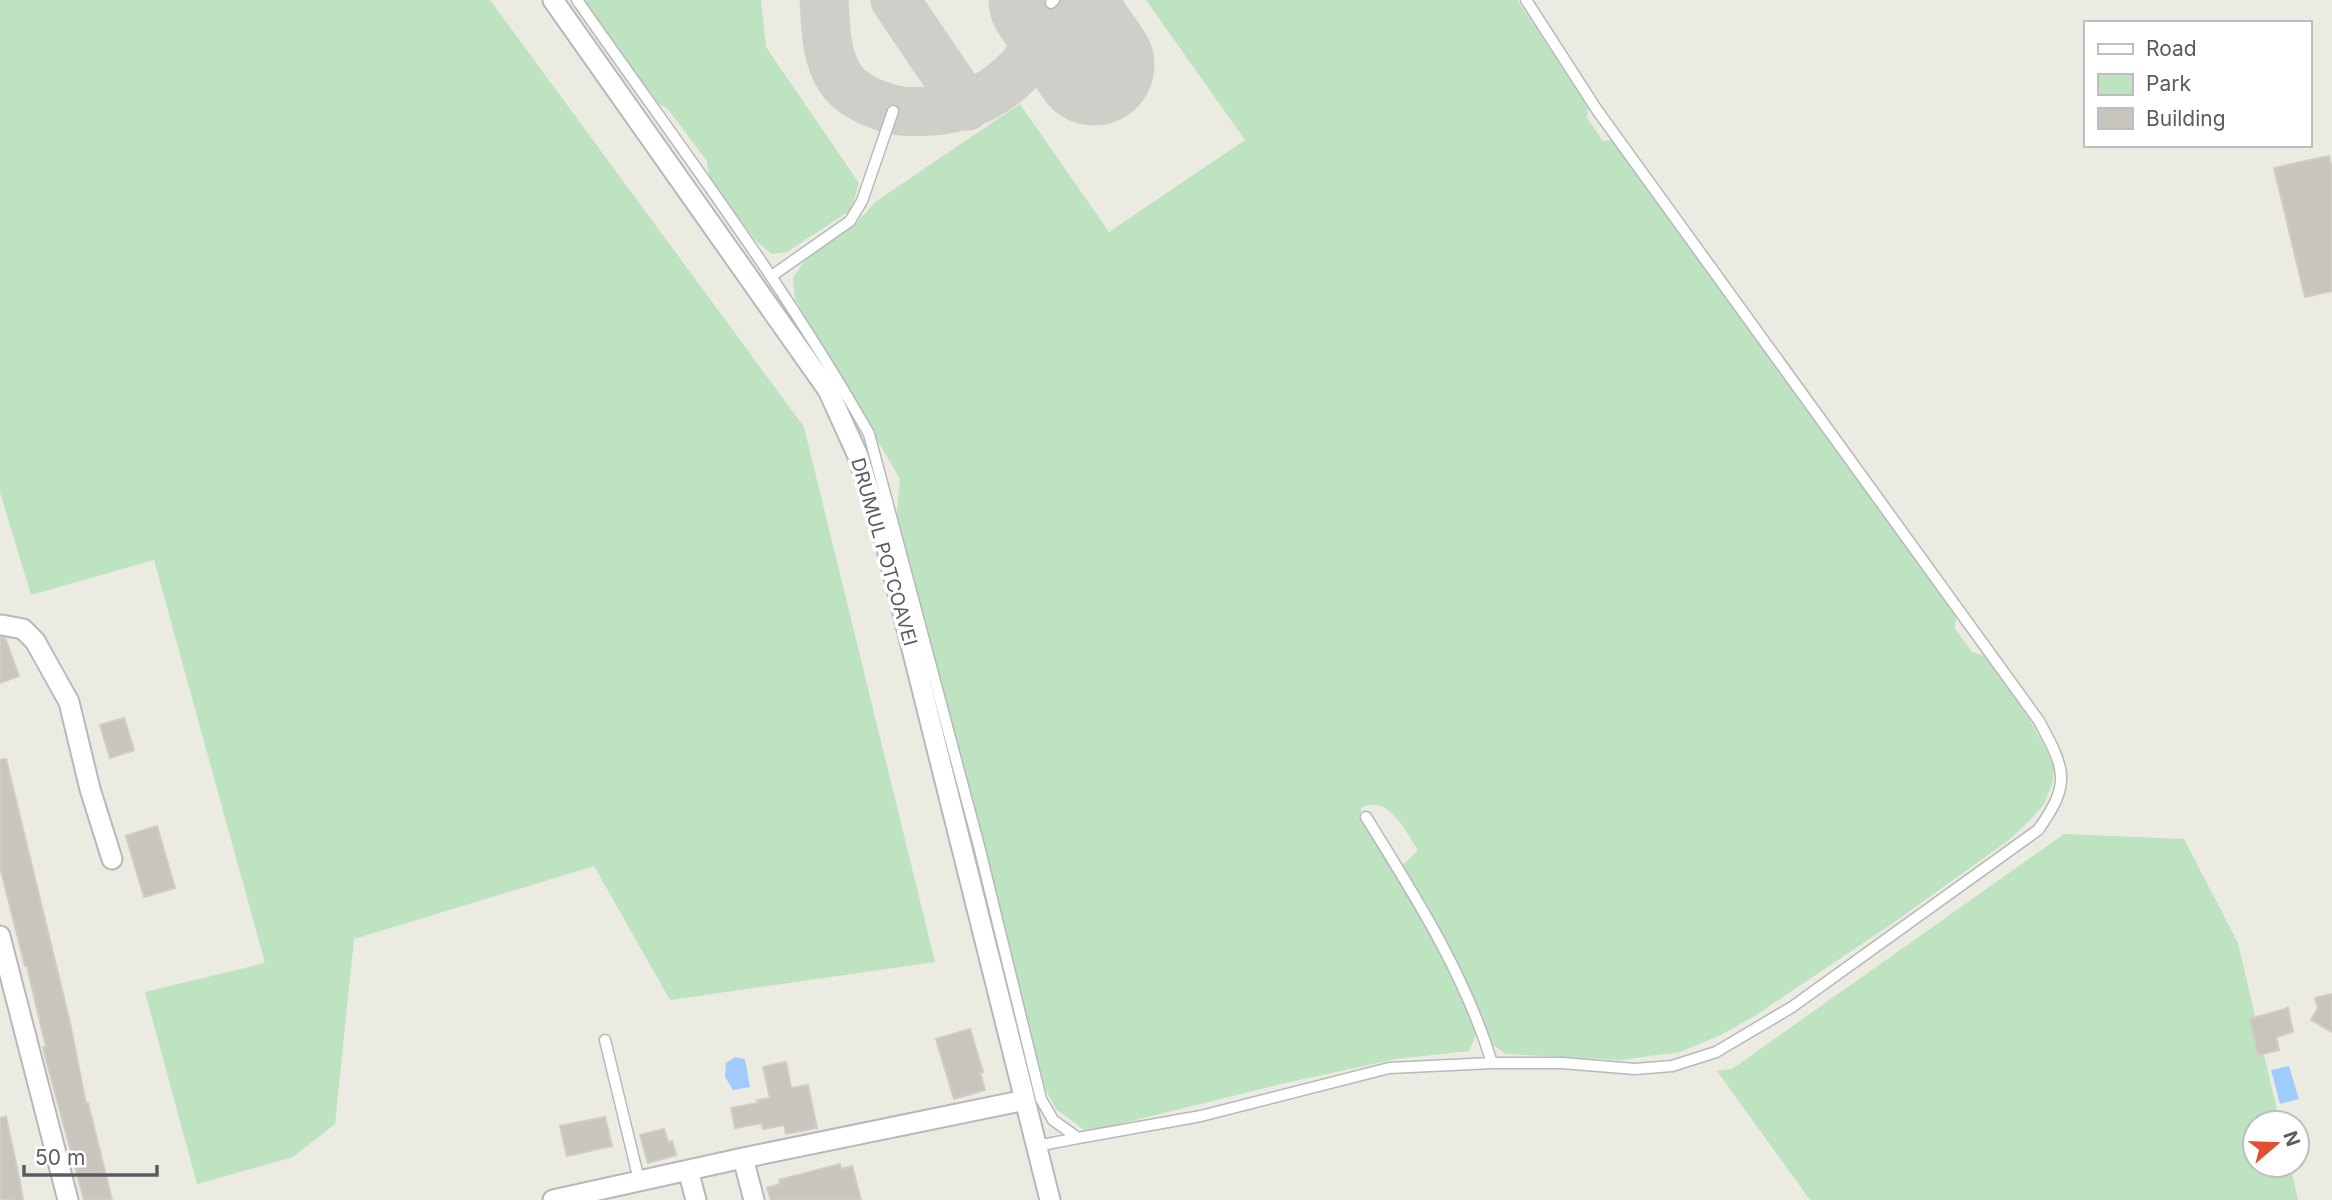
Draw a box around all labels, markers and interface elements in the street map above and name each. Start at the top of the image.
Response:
legend [2084,21,2311,147]
text: Road [2146,36,2197,61]
text: Park [2146,71,2191,96]
text: Building [2146,106,2226,131]
street label: DRUMUL POTCOAVEI [846,455,922,649]
north arrow [2241,1109,2311,1179]
text: N [2278,1128,2305,1149]
scale bar [24,1134,158,1178]
text: 50 m [35,1145,85,1170]

